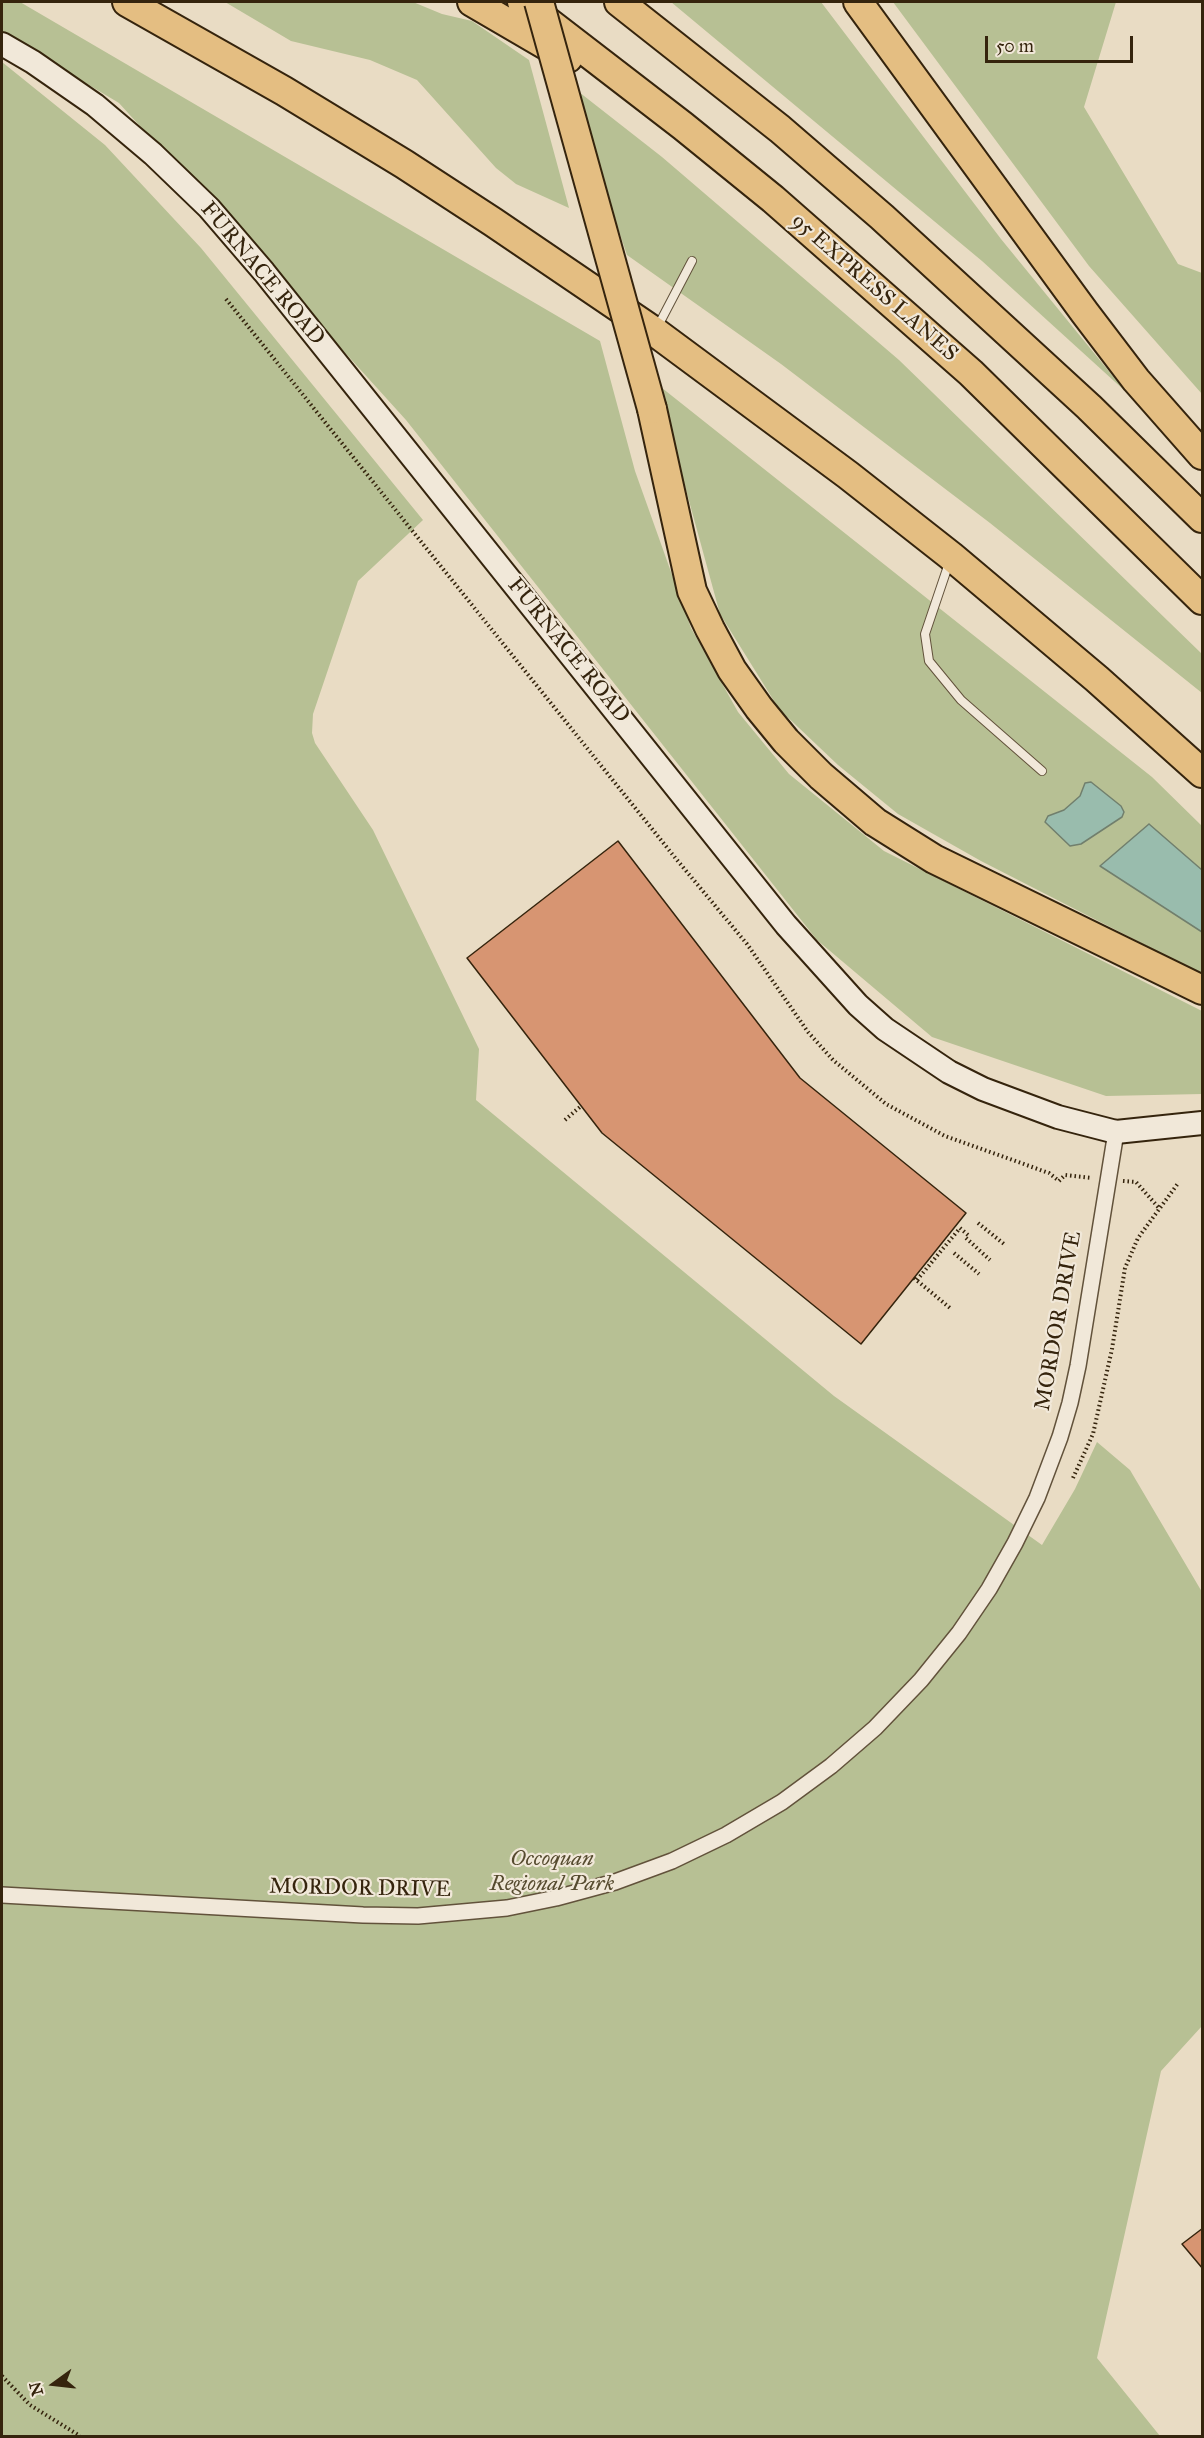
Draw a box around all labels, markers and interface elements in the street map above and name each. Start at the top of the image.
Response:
scale bar [988,24,1136,62]
text: 50 m [996,35,1034,57]
street label: FURNACE ROAD [194,197,330,351]
street label: 95 EXPRESS LANES [785,208,963,368]
street label: FURNACE ROAD [501,573,635,729]
street label: MORDOR DRIVE [1030,1229,1088,1413]
park label: Occoquan Regional Park [490,1847,614,1898]
street label: MORDOR DRIVE [269,1874,451,1904]
north arrow [24,2354,84,2414]
text: N [25,2380,47,2398]

